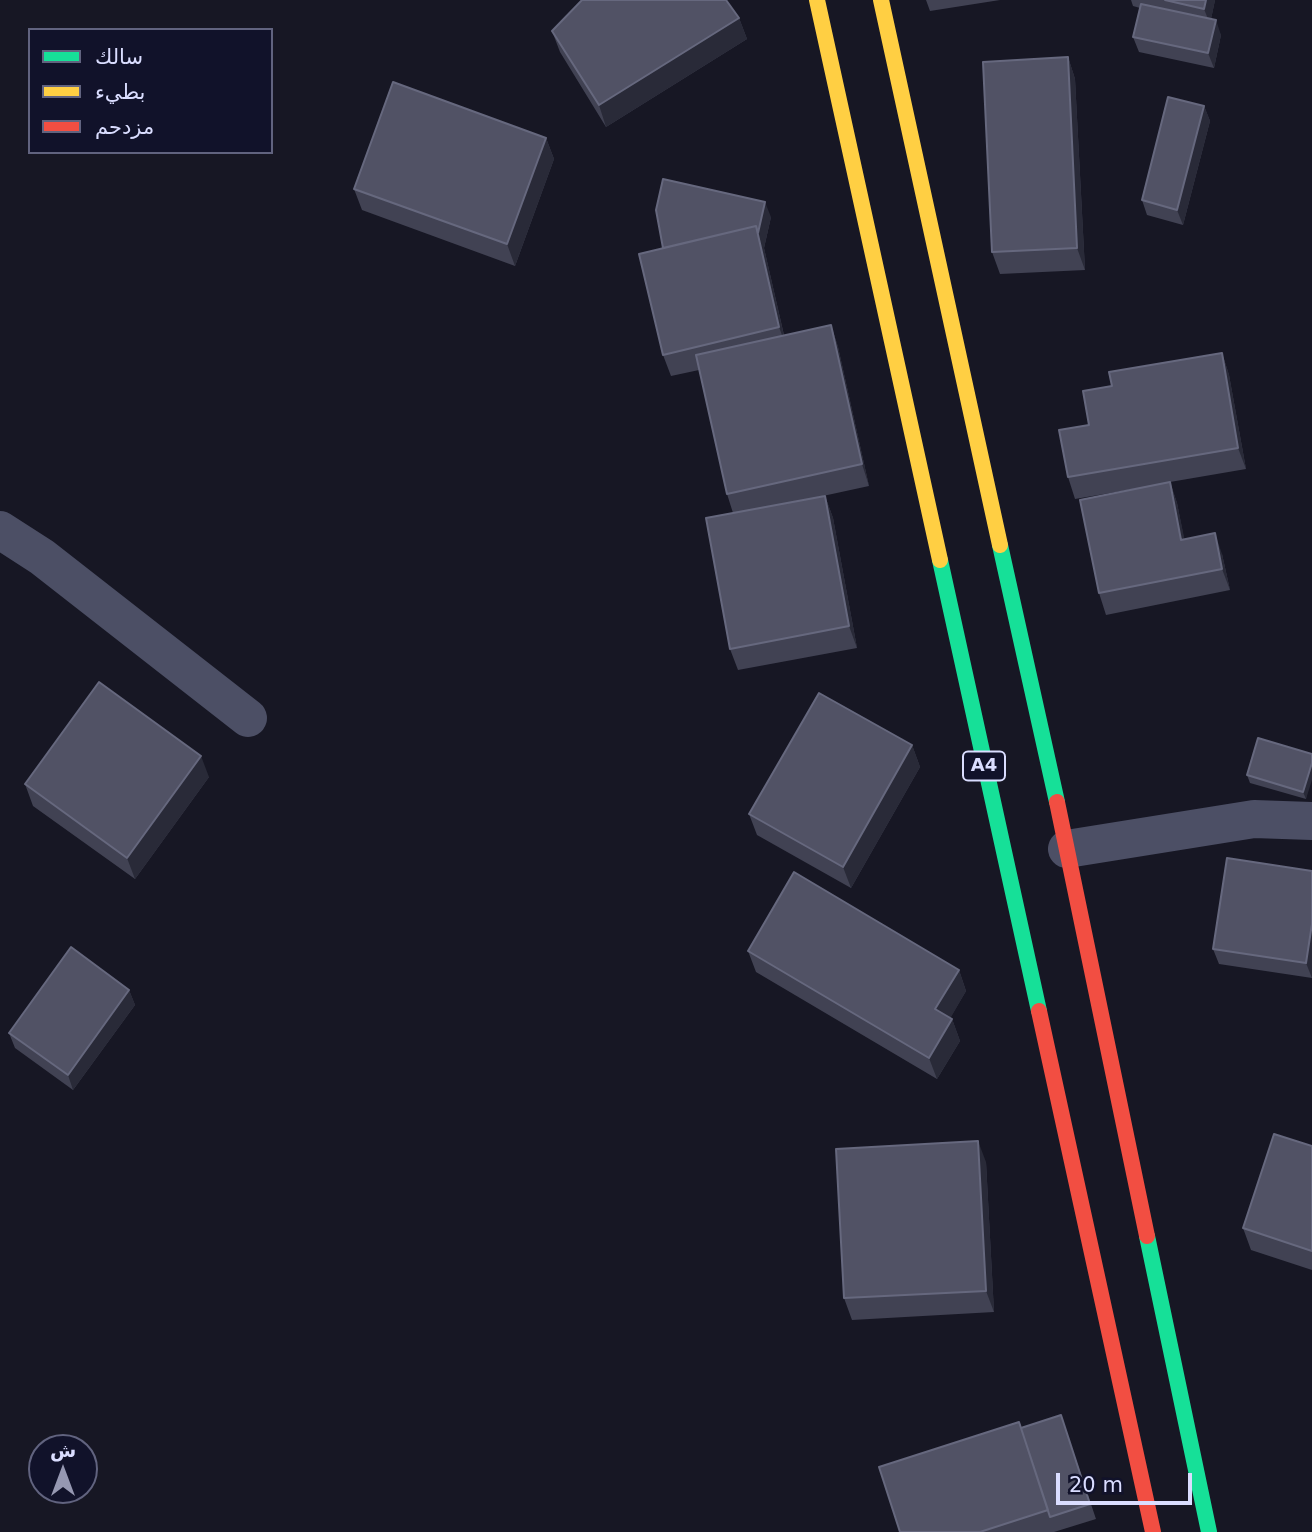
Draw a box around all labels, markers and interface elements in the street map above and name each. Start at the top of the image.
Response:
legend [28,28,273,154]
text: سالك [95,45,143,69]
text: بطيء [95,80,145,104]
text: مزدحم [95,115,154,139]
road number: A4 [963,752,1005,780]
north arrow [28,1434,98,1504]
text: ش [50,1439,76,1461]
scale bar [1060,1458,1196,1502]
text: 20 m [1069,1473,1123,1497]

